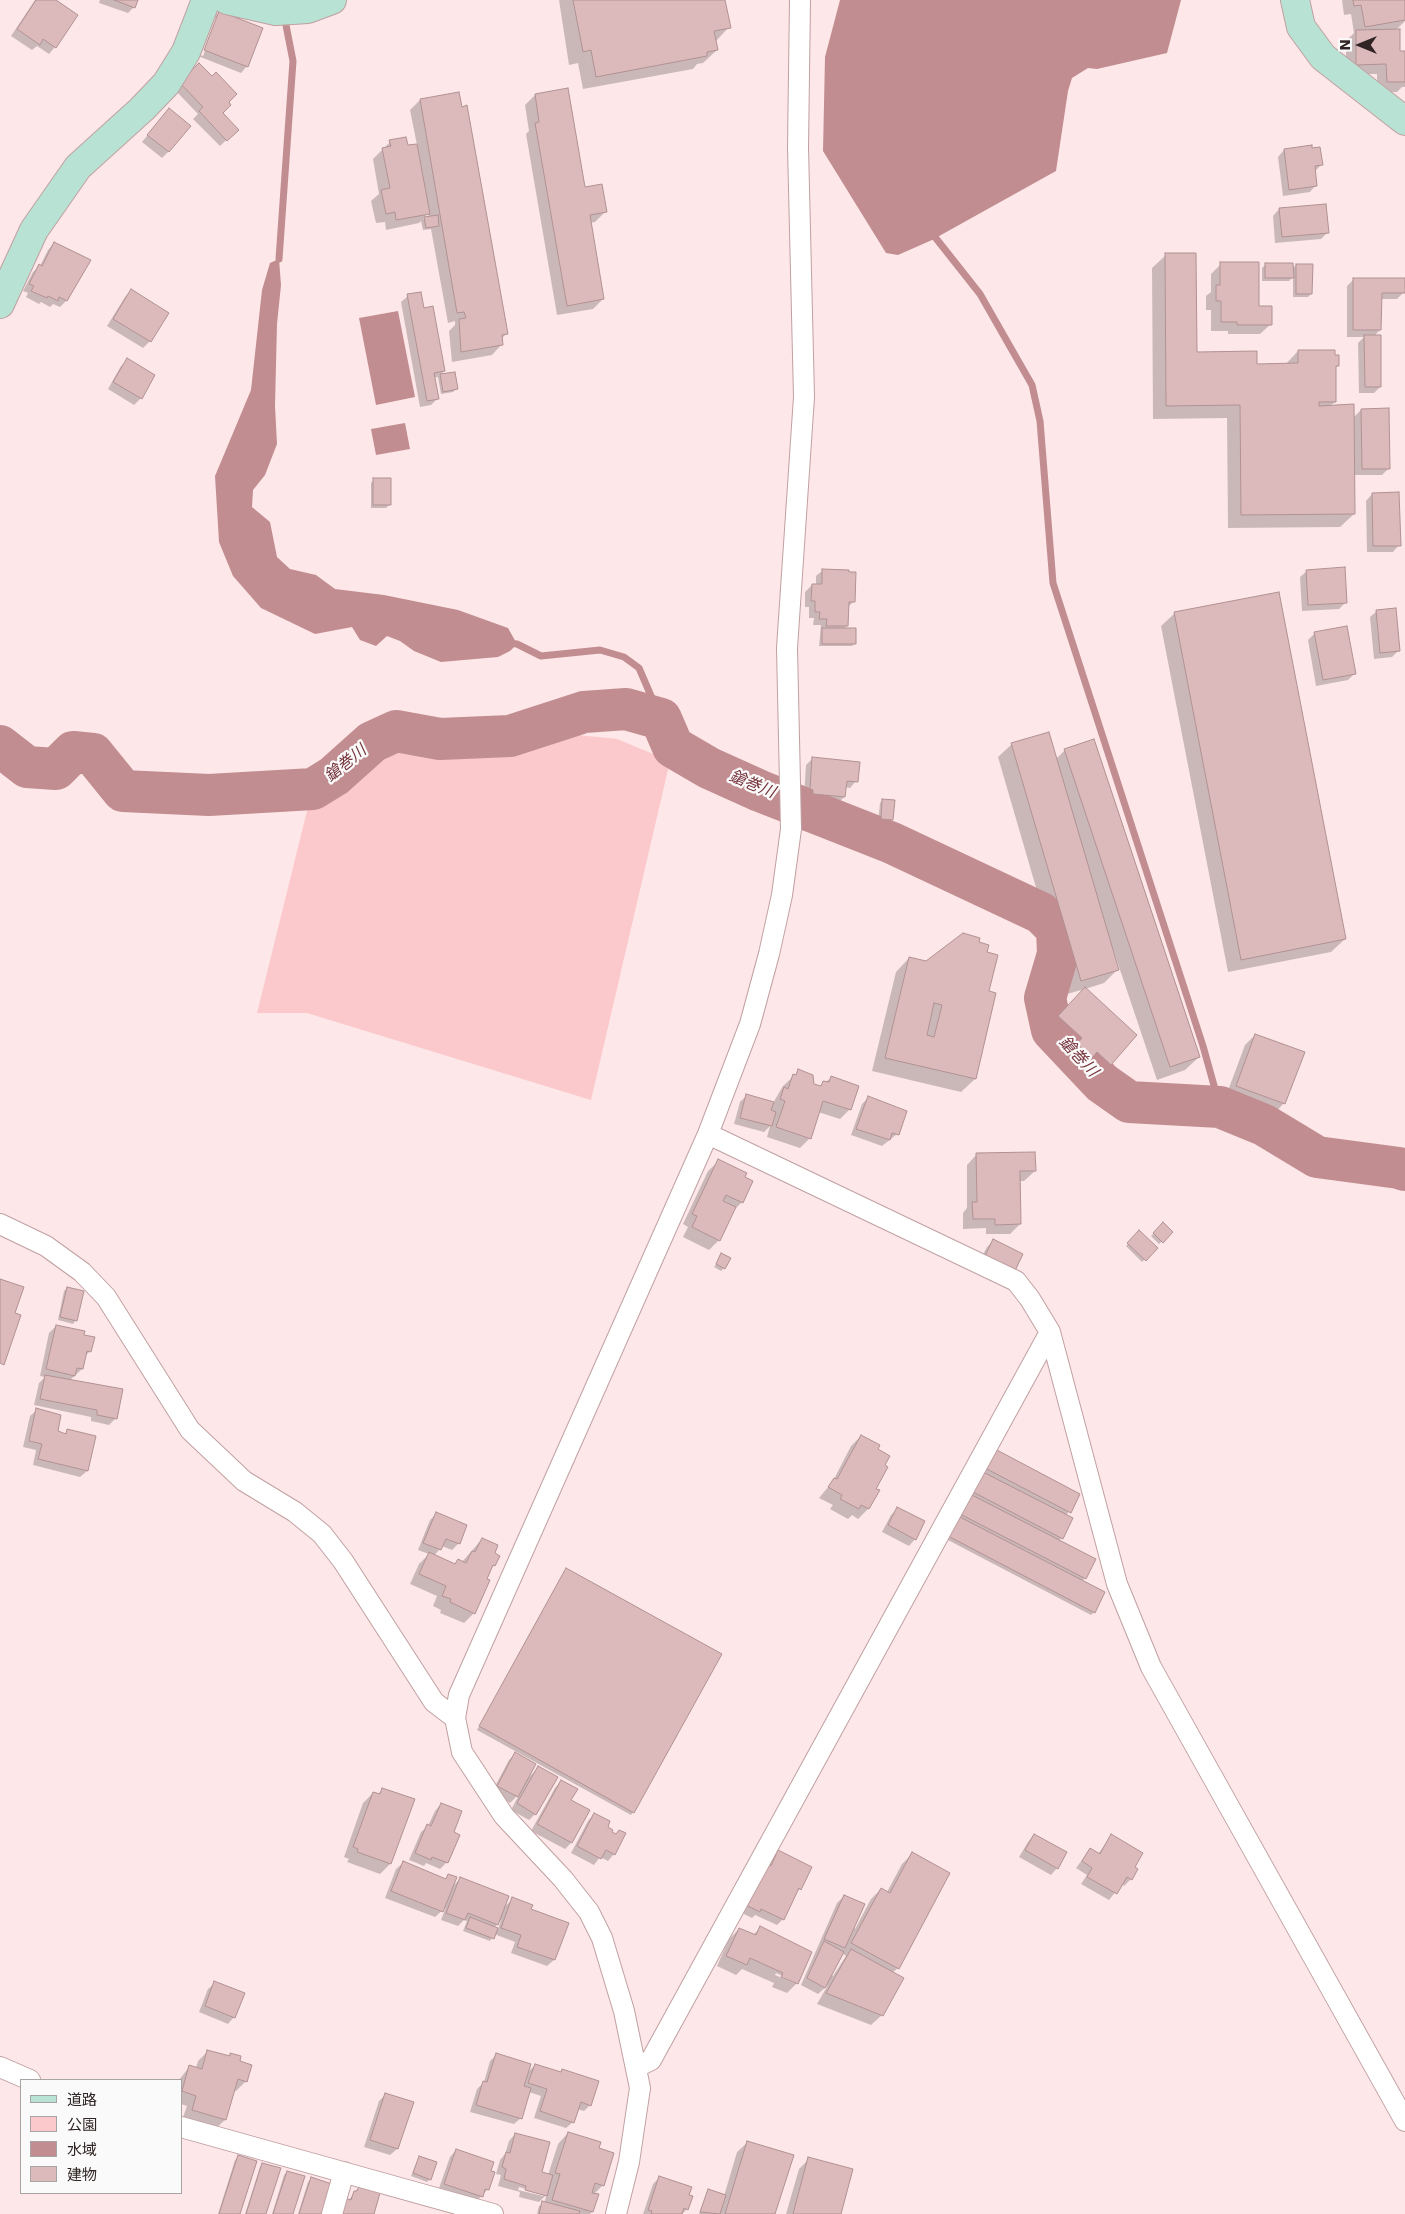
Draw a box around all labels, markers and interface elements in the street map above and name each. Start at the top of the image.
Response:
north arrow [1335,20,1385,70]
text: N [1337,39,1353,51]
water label: 鎗巻川 [321,741,371,787]
water label: 鎗巻川 [726,767,778,803]
water label: 鎗巻川 [1055,1033,1101,1081]
legend [20,2079,182,2194]
text: 道路 [67,2091,97,2109]
text: 公園 [67,2116,97,2134]
text: 水域 [67,2141,97,2159]
text: 建物 [67,2166,97,2184]

